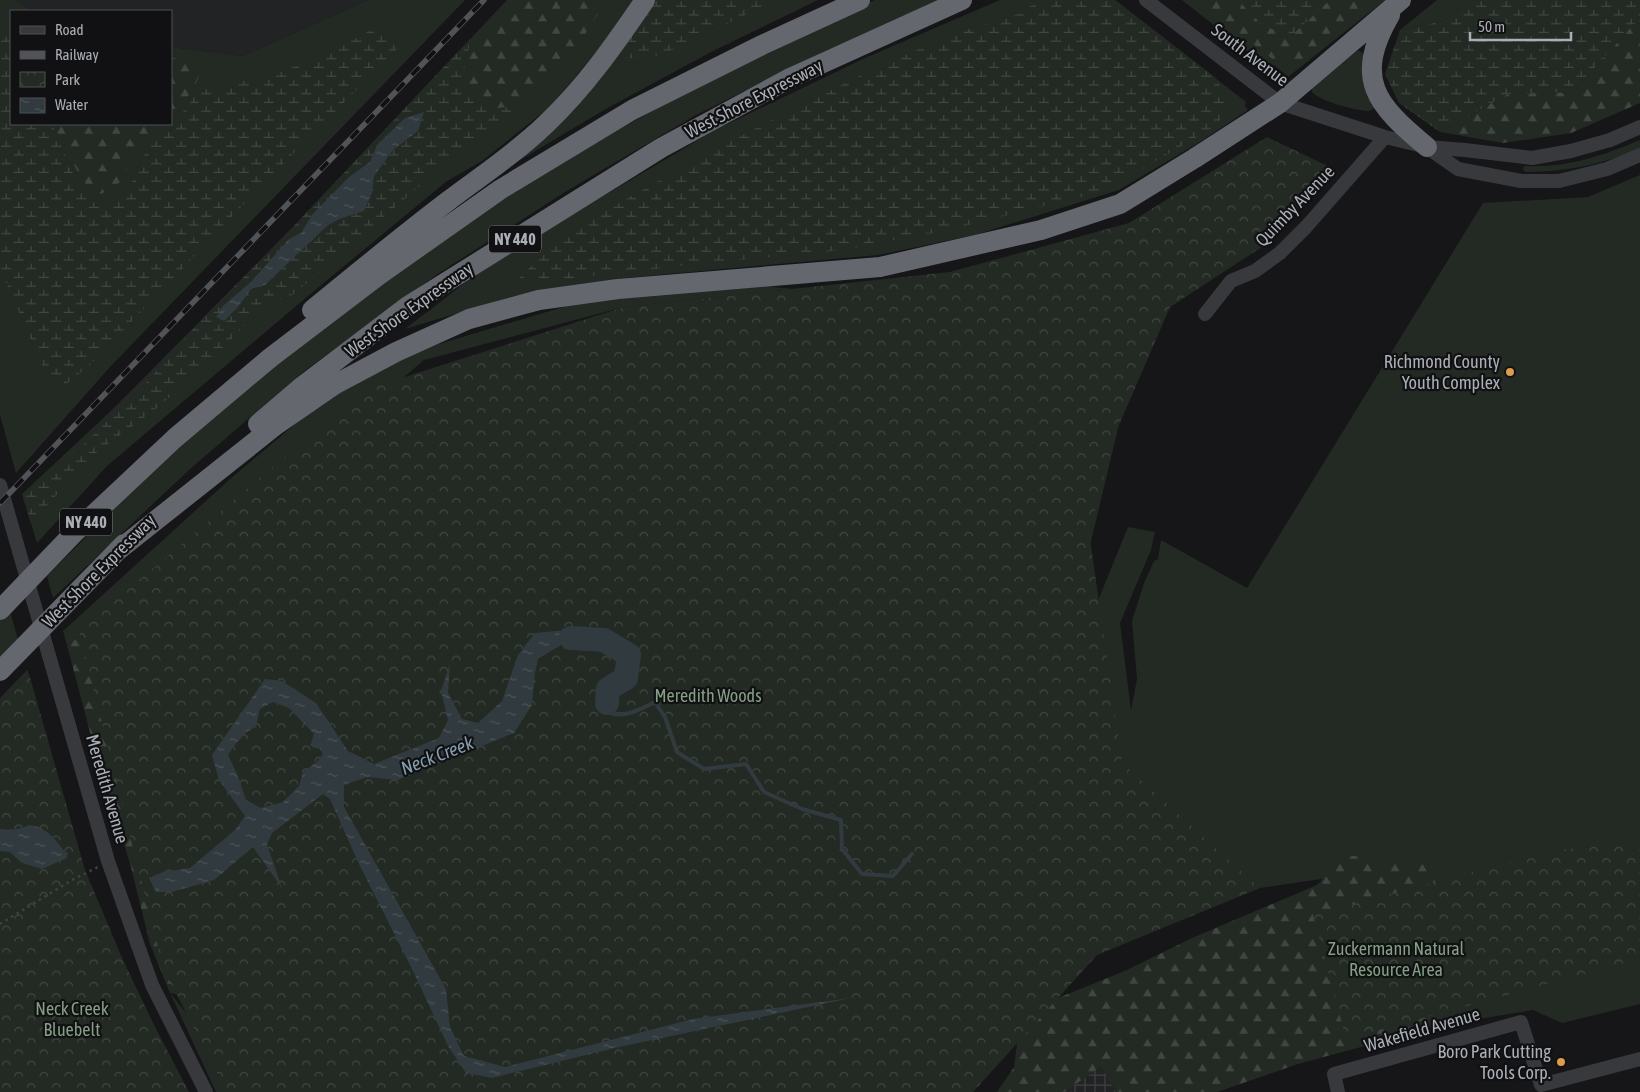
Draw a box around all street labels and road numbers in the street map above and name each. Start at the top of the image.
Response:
street label: South Avenue [1208,19,1293,90]
street label: West Shore Expressway [682,55,826,142]
street label: Quimby Avenue [1251,161,1338,250]
road number: NY 440 [489,225,541,252]
street label: West Shore Expressway [341,258,477,362]
road number: NY 440 [60,508,112,536]
street label: West Shore Expressway [38,510,160,632]
street label: Meredith Avenue [82,732,133,846]
street label: Wakefield Avenue [1362,1003,1482,1056]

